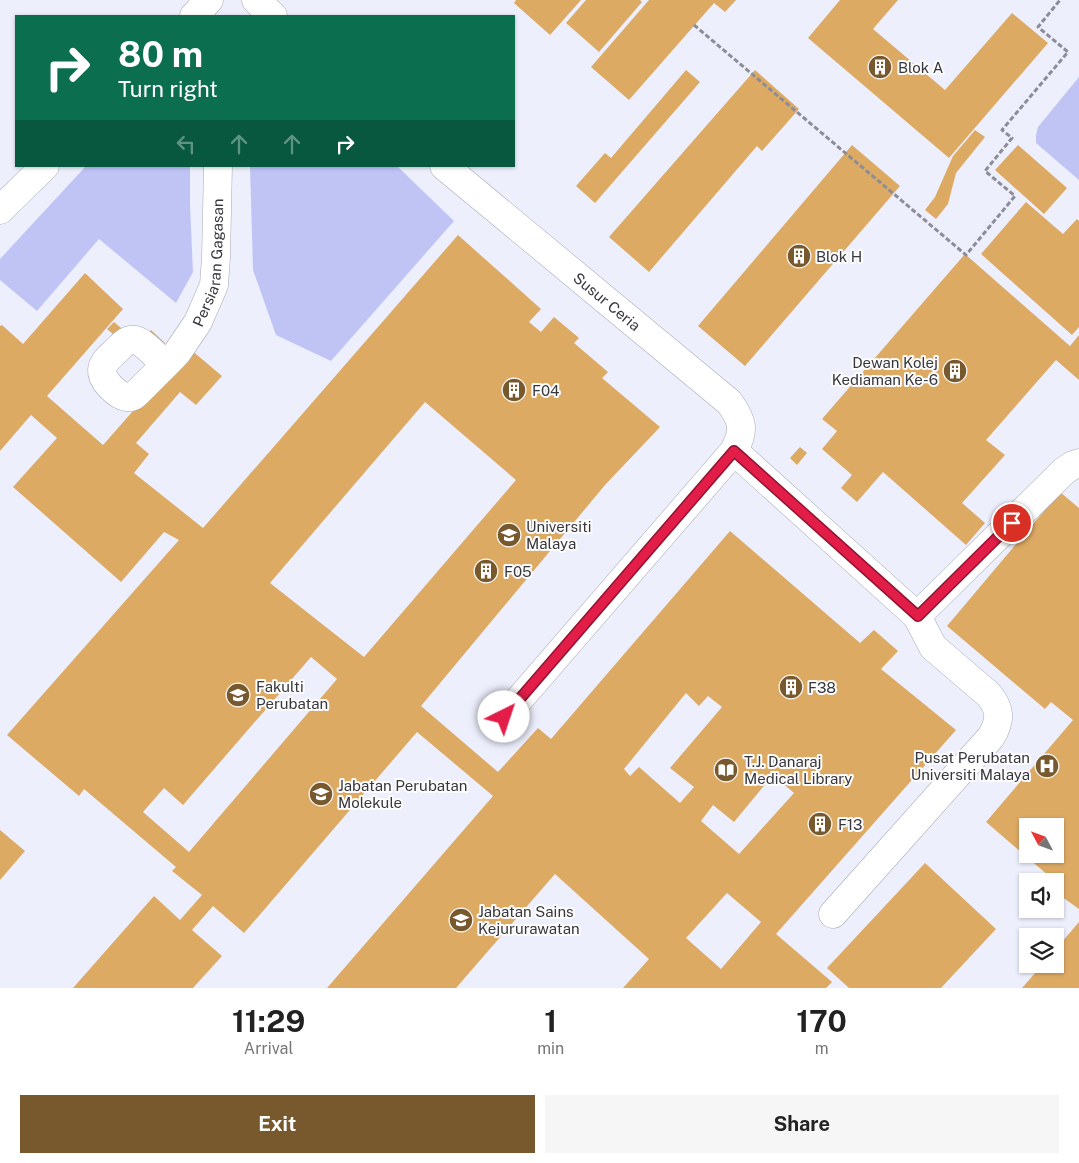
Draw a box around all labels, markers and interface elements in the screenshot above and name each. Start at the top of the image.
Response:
text: 80 m [118,34,203,75]
icon: right [35,35,100,100]
building icon: Blok A [867,54,893,80]
place label: Blok A [898,59,944,76]
text: Turn right [118,76,218,102]
icon: left [172,130,200,158]
icon: ahead [225,130,253,158]
icon: ahead [278,130,306,158]
icon: right [331,130,359,158]
street label: Persiaran Gagasan [189,198,226,329]
building icon: Blok H [786,243,812,269]
place label: Blok H [816,248,862,265]
street label: Susur Ceria [571,269,644,334]
place label: Dewan Kolej Kediaman Ke-6 [832,354,938,388]
building icon: Dewan Kolej Kediaman Ke-6 [942,358,968,384]
building icon: F04 [501,377,527,403]
place label: F04 [532,382,560,399]
pin [991,502,1033,544]
icon: arrive [998,509,1026,537]
place label: Universiti Malaya [526,518,591,552]
school or university icon: Universiti Malaya [496,522,522,548]
building icon: F05 [473,558,499,584]
place label: F05 [504,563,532,580]
building icon: F38 [778,674,804,700]
place label: Fakulti Perubatan [256,678,328,712]
place label: F38 [808,679,836,696]
school or university icon: Fakulti Perubatan [225,682,251,708]
position arrow [477,690,529,742]
place label: Pusat Perubatan Universiti Malaya [911,749,1030,783]
place label: T.J. Danaraj Medical Library [744,753,852,787]
hospital icon: Pusat Perubatan Universiti Malaya [1034,753,1060,779]
library icon: T.J. Danaraj Medical Library [713,757,739,783]
place label: Jabatan Perubatan Molekule [338,777,467,811]
school or university icon: Jabatan Perubatan Molekule [308,781,334,807]
building icon: F13 [807,811,833,837]
place label: F13 [838,816,862,833]
north arrow [1019,818,1064,862]
map controls [1019,818,1064,973]
button: sound [1019,873,1064,918]
place label: Jabatan Sains Kejururawatan [478,903,580,937]
school or university icon: Jabatan Sains Kejururawatan [448,907,474,933]
button: layers [1019,928,1064,973]
text: 11:29 [232,1003,305,1039]
text: 1 [544,1003,557,1039]
text: 170 [796,1003,847,1039]
text: Arrival [244,1039,293,1058]
text: min [537,1039,564,1058]
text: m [815,1039,829,1058]
button: Exit [20,1095,535,1153]
button: Share [545,1095,1059,1153]

